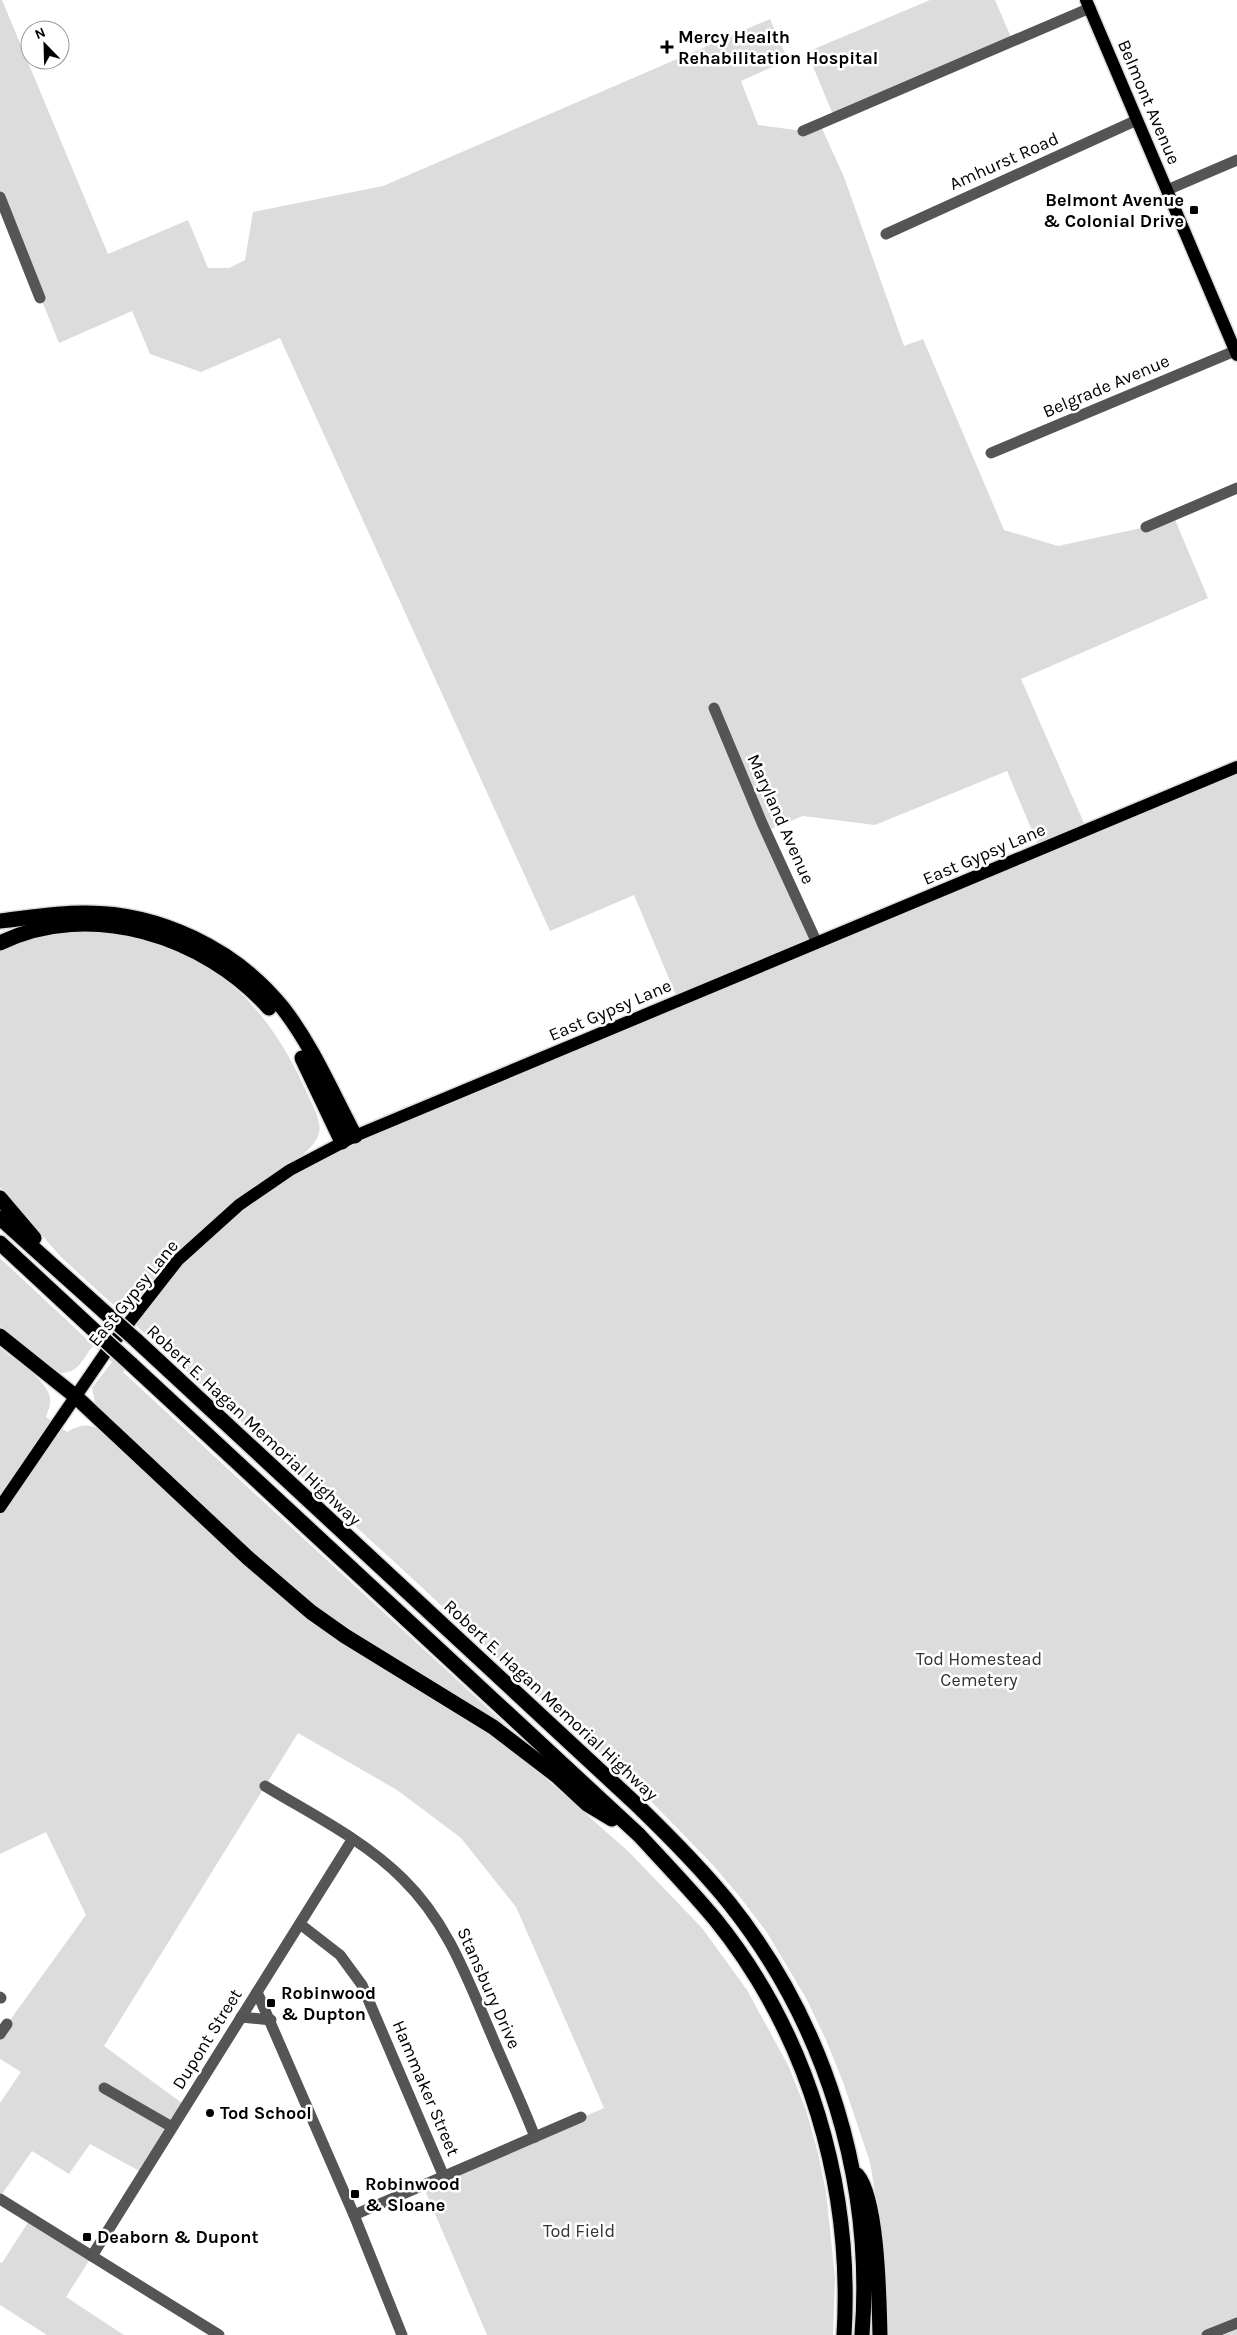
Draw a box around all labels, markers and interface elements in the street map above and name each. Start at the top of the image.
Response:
north arrow [20,20,70,70]
text: N [32,24,48,43]
place label: Mercy Health Rehabilitation Hospital [678,26,878,69]
street label: Belmont Avenue [1113,36,1185,168]
marker: Mercy Health Rehabilitation Hospital [660,40,674,54]
street label: Amhurst Road [946,127,1062,195]
place label: Belmont Avenue & Colonial Drive [1043,189,1184,232]
marker: Belmont Avenue & Colonial Drive [1188,204,1200,216]
street label: Belgrade Avenue [1039,349,1173,423]
street label: Maryland Avenue [742,751,820,887]
street label: East Gypsy Lane [919,818,1049,890]
street label: East Gypsy Lane [545,974,675,1046]
street label: East Gypsy Lane [83,1235,183,1351]
street label: Robert E. Hagan Memorial Highway [142,1320,366,1531]
street label: Robert E. Hagan Memorial Highway [439,1595,663,1806]
park label: Tod Homestead Cemetery [916,1648,1042,1691]
street label: Stansbury Drive [452,1924,526,2052]
place label: Robinwood & Dupton [281,1982,376,2025]
street label: Dupont Street [167,1984,247,2093]
marker: Robinwood & Dupton [265,1997,277,2009]
street label: Hammaker Street [388,2017,465,2159]
place label: Tod School [220,2102,312,2124]
marker: Tod School [204,2107,216,2119]
place label: Robinwood & Sloane [365,2173,460,2216]
marker: Robinwood & Sloane [349,2188,361,2200]
park label: Tod Field [543,2220,615,2242]
place label: Deaborn & Dupont [97,2226,259,2248]
marker: Deaborn & Dupont [81,2231,93,2243]

